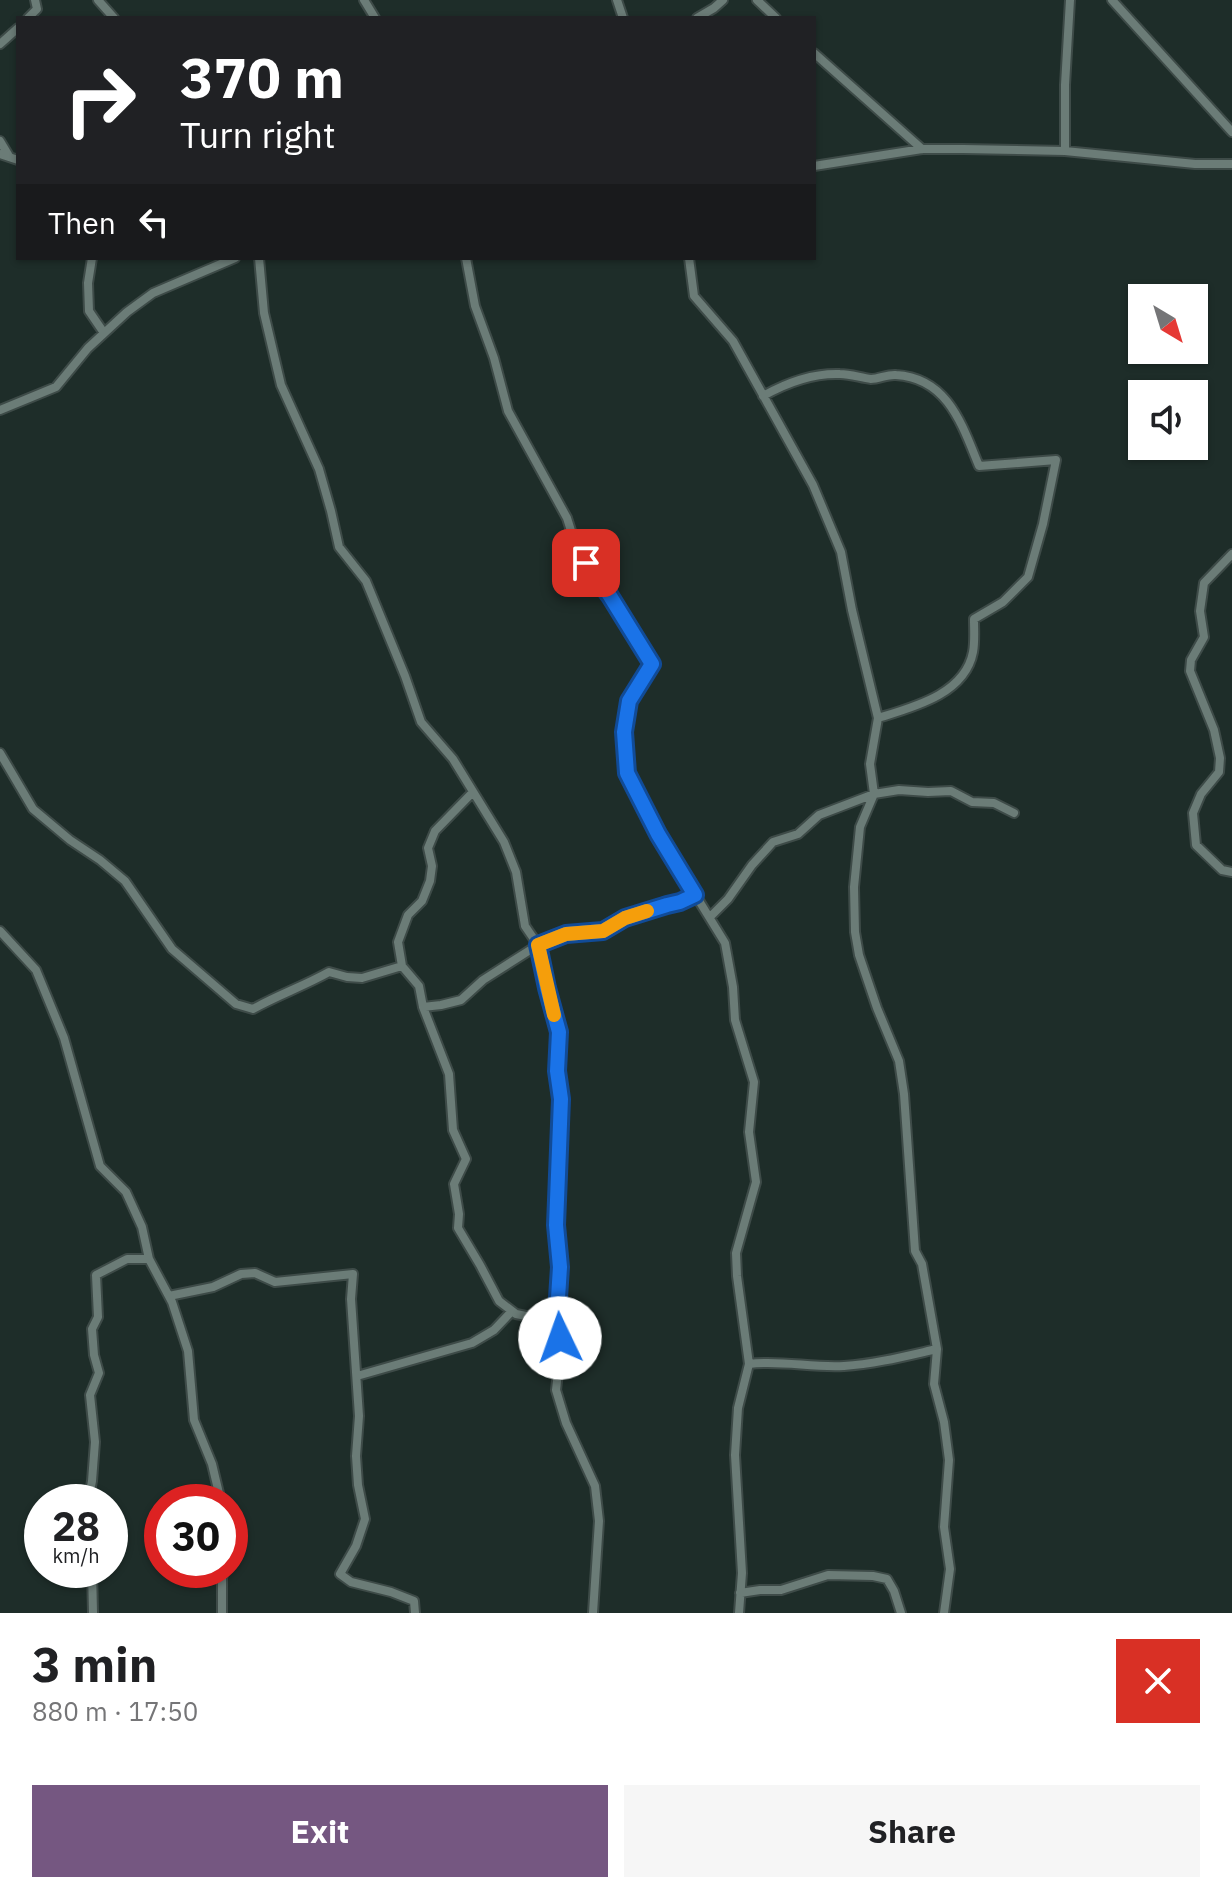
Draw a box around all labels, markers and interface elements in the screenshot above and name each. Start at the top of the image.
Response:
text: 370 m [180,41,344,113]
icon: right [48,48,152,152]
text: Turn right [180,111,336,158]
icon: left [132,200,176,244]
text: Then [48,203,116,242]
north arrow [1128,284,1208,364]
map controls [1128,284,1208,460]
button: sound [1128,380,1208,460]
pin [552,529,620,597]
icon: arrive [564,541,608,585]
position arrow [518,1296,602,1380]
speed limit sign: 30 [144,1484,248,1588]
text: 28 [52,1500,100,1552]
text: km/h [52,1542,100,1569]
text: 3 min [32,1633,157,1695]
button: close [1116,1639,1200,1723]
text: 880 m · 17:50 [32,1694,198,1728]
button: Exit [32,1785,608,1877]
button: Share [624,1785,1200,1877]

